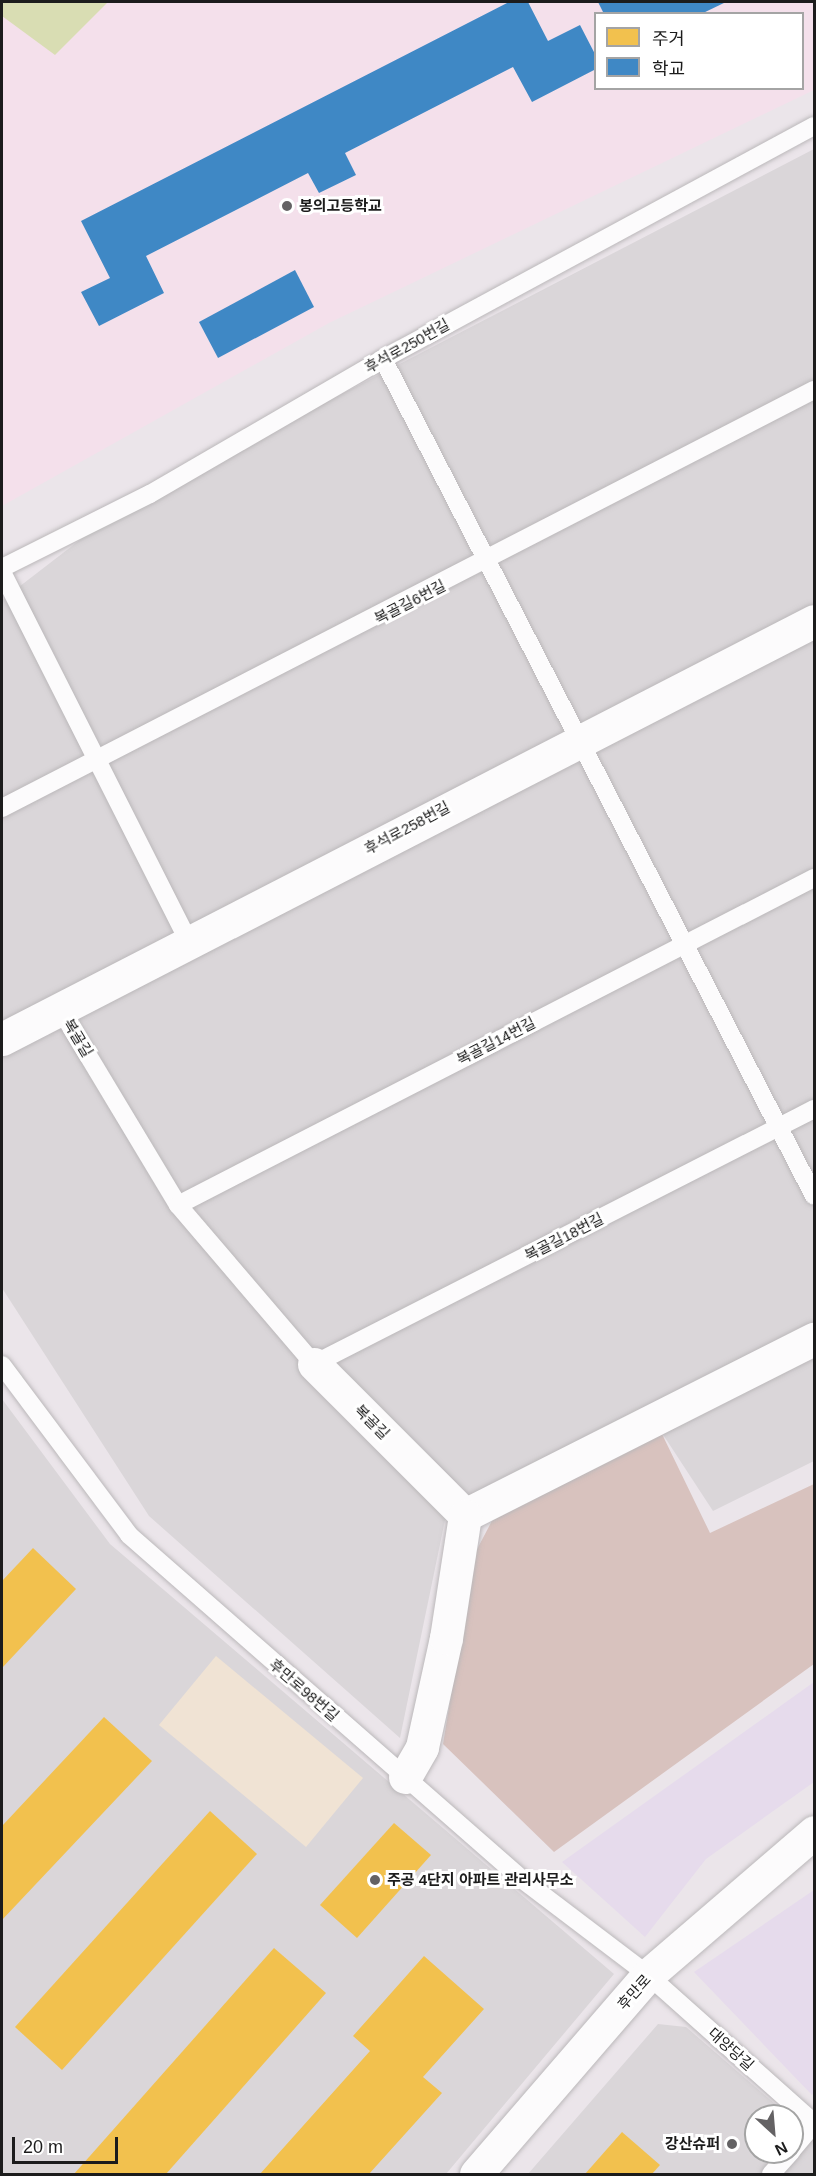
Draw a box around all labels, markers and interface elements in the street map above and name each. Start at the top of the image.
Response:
legend [594,12,804,90]
text: 주거 [652,29,685,49]
text: 학교 [652,59,685,79]
place label: 봉의고등학교 [299,197,382,215]
marker: 봉의고등학교 [280,199,294,213]
street label: 후석로250번길 [362,315,452,377]
street label: 복골길6번길 [371,576,449,628]
street label: 후석로258번길 [361,798,453,858]
street label: 복골길14번길 [454,1014,538,1068]
street label: 복골길 [60,1016,96,1060]
street label: 복골길18번길 [522,1210,606,1264]
street label: 복골길 [351,1401,393,1443]
street label: 후만로98번길 [266,1655,342,1725]
place label: 주공 4단지 아파트 관리사무소 [387,1871,573,1889]
marker: 주공 4단지 아파트 관리사무소 [368,1873,382,1887]
street label: 후만로 [613,1971,655,2013]
street label: 대양당길 [704,2024,758,2074]
north arrow [744,2104,804,2164]
scale bar [15,2125,122,2163]
place label: 강산슈퍼 [665,2135,720,2153]
text: 20 m [23,2137,63,2157]
marker: 강산슈퍼 [725,2137,739,2151]
text: N [772,2139,790,2159]

